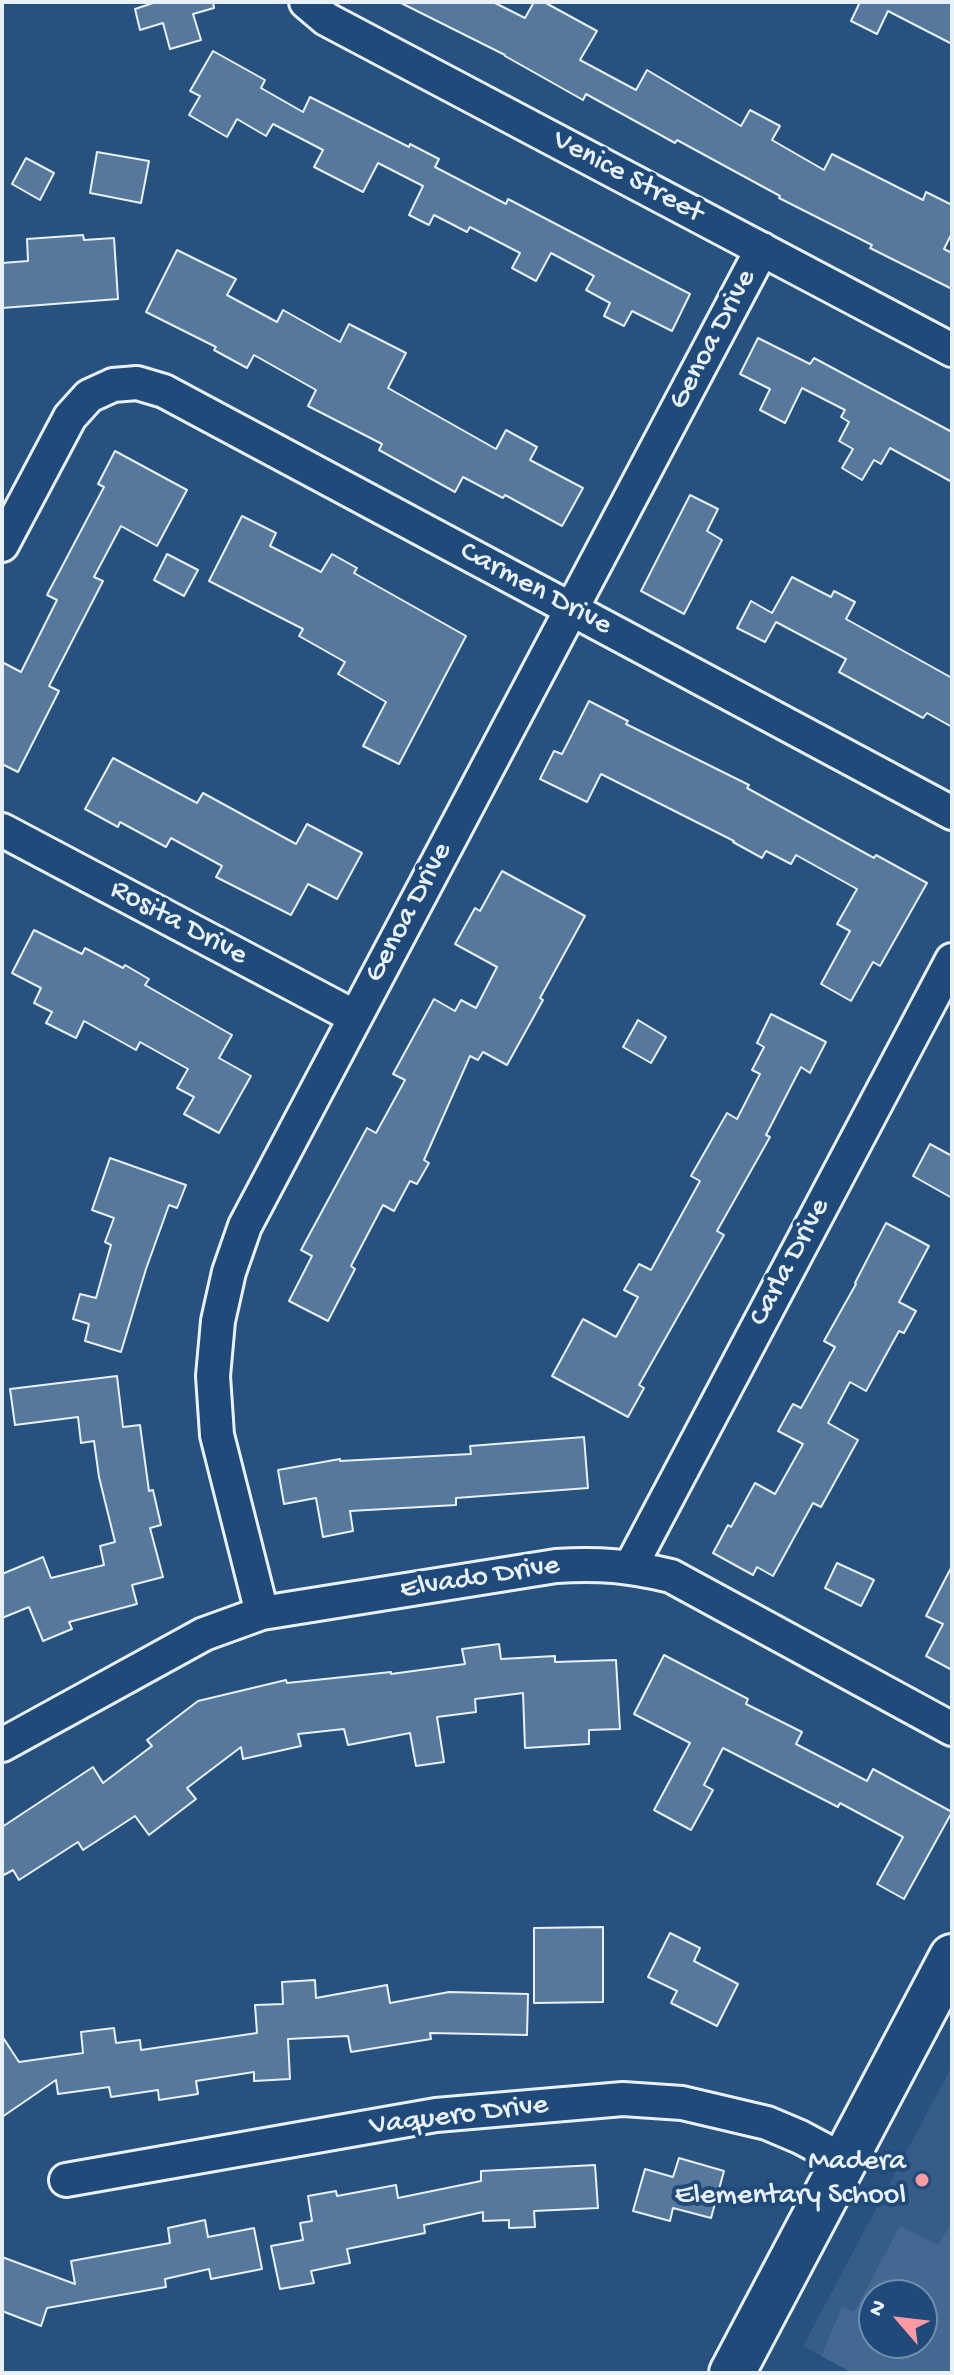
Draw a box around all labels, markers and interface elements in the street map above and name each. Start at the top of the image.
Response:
street label: Venice Street [545,123,709,233]
street label: Genoa Drive [662,264,766,416]
street label: Carmen Drive [453,535,617,645]
street label: Genoa Drive [358,837,462,989]
street label: Rosita Drive [103,873,253,975]
street label: Carla Drive [742,1193,840,1333]
street label: Elvado Drive [398,1549,562,1609]
street label: Vaquero Drive [368,2088,550,2146]
place label: Madera Elementary School [675,2145,906,2216]
marker: Madera Elementary School [913,2171,931,2189]
north arrow [858,2279,938,2359]
text: N [864,2296,893,2321]

